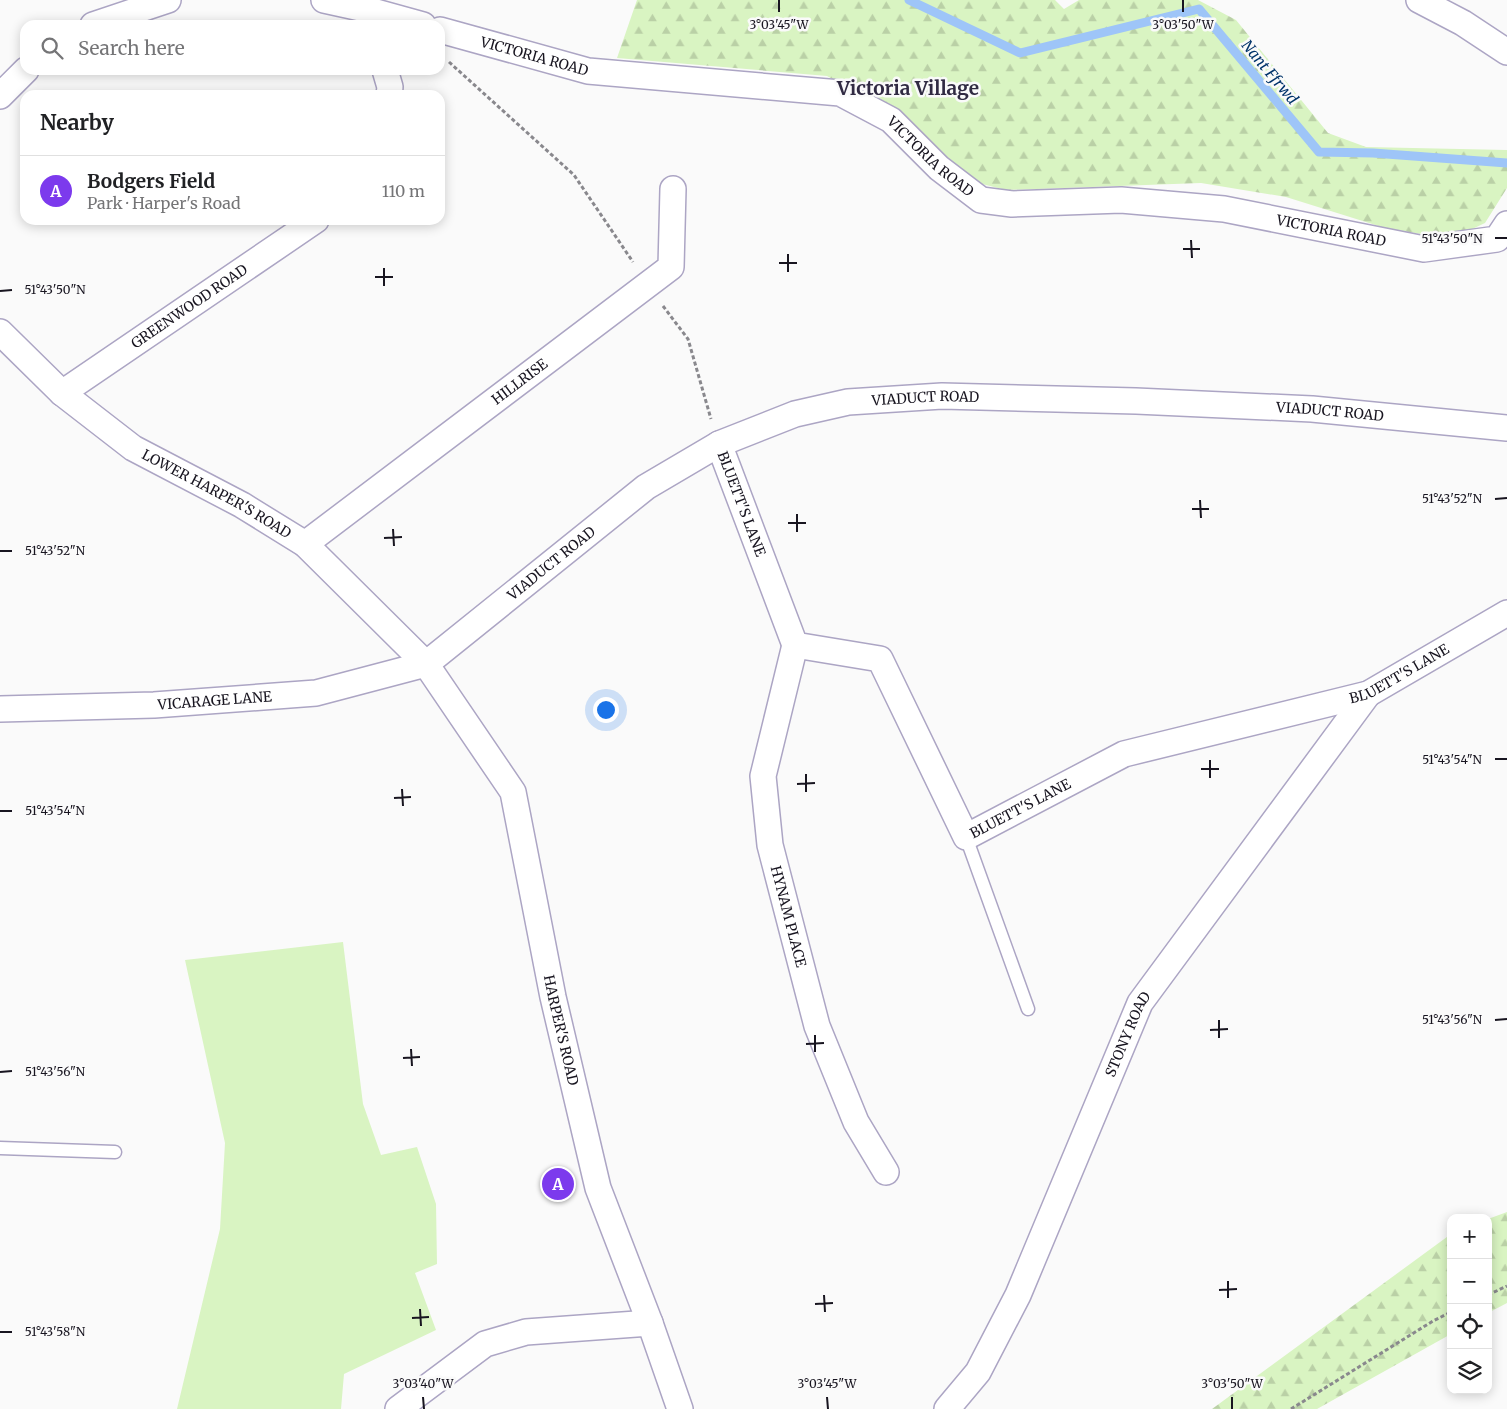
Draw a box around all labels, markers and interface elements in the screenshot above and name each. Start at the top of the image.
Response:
text: 3°03'45"W [749,17,810,32]
text: 3°03'50"W [1152,17,1215,32]
search box [20,20,445,75]
street label: VICTORIA ROAD [477,32,591,80]
icon: search [38,34,66,62]
text: Search here [78,36,185,60]
water label: Nant Ffrwd [1238,36,1303,108]
district label: Victoria Village [836,76,979,100]
text: Nearby [40,109,114,136]
street label: VICTORIA ROAD [883,112,978,201]
text: Bodgers Field [87,169,215,193]
text: A [50,181,62,201]
text: 110 m [382,181,425,201]
text: Park · Harper's Road [87,193,241,213]
street label: VICTORIA ROAD [1274,211,1388,250]
text: 51°43'50"N [1421,231,1483,246]
street label: GREENWOOD ROAD [128,260,251,352]
text: 51°43'50"N [24,282,86,297]
street label: HILLRISE [488,355,551,409]
street label: VIADUCT ROAD [870,387,980,410]
street label: VIADUCT ROAD [1275,398,1385,425]
street label: LOWER HARPER'S ROAD [139,445,295,542]
street label: BLUETT'S LANE [714,449,770,559]
text: 51°43'52"N [1422,491,1483,506]
street label: VIADUCT ROAD [503,522,599,605]
text: 51°43'52"N [25,543,86,558]
street label: BLUETT'S LANE [1347,640,1452,707]
street label: VICARAGE LANE [156,687,273,714]
your location [593,697,619,723]
text: 51°43'54"N [1422,752,1483,767]
street label: BLUETT'S LANE [967,775,1074,842]
text: 51°43'54"N [25,803,86,818]
street label: HYNAM PLACE [767,864,810,969]
street label: HARPER'S ROAD [540,973,583,1088]
street label: STONY ROAD [1101,988,1155,1079]
text: 51°43'56"N [1422,1012,1483,1027]
text: 51°43'56"N [25,1064,86,1079]
pin: A [542,1165,574,1203]
map controls [1447,1214,1492,1394]
button: + [1447,1214,1492,1259]
button: − [1447,1259,1492,1304]
button: locate [1447,1304,1492,1349]
text: 51°43'58"N [25,1324,86,1339]
button: layers [1447,1349,1492,1394]
text: 3°03'40"W [393,1376,455,1391]
text: 3°03'45"W [797,1376,858,1391]
text: 3°03'50"W [1201,1376,1264,1391]

